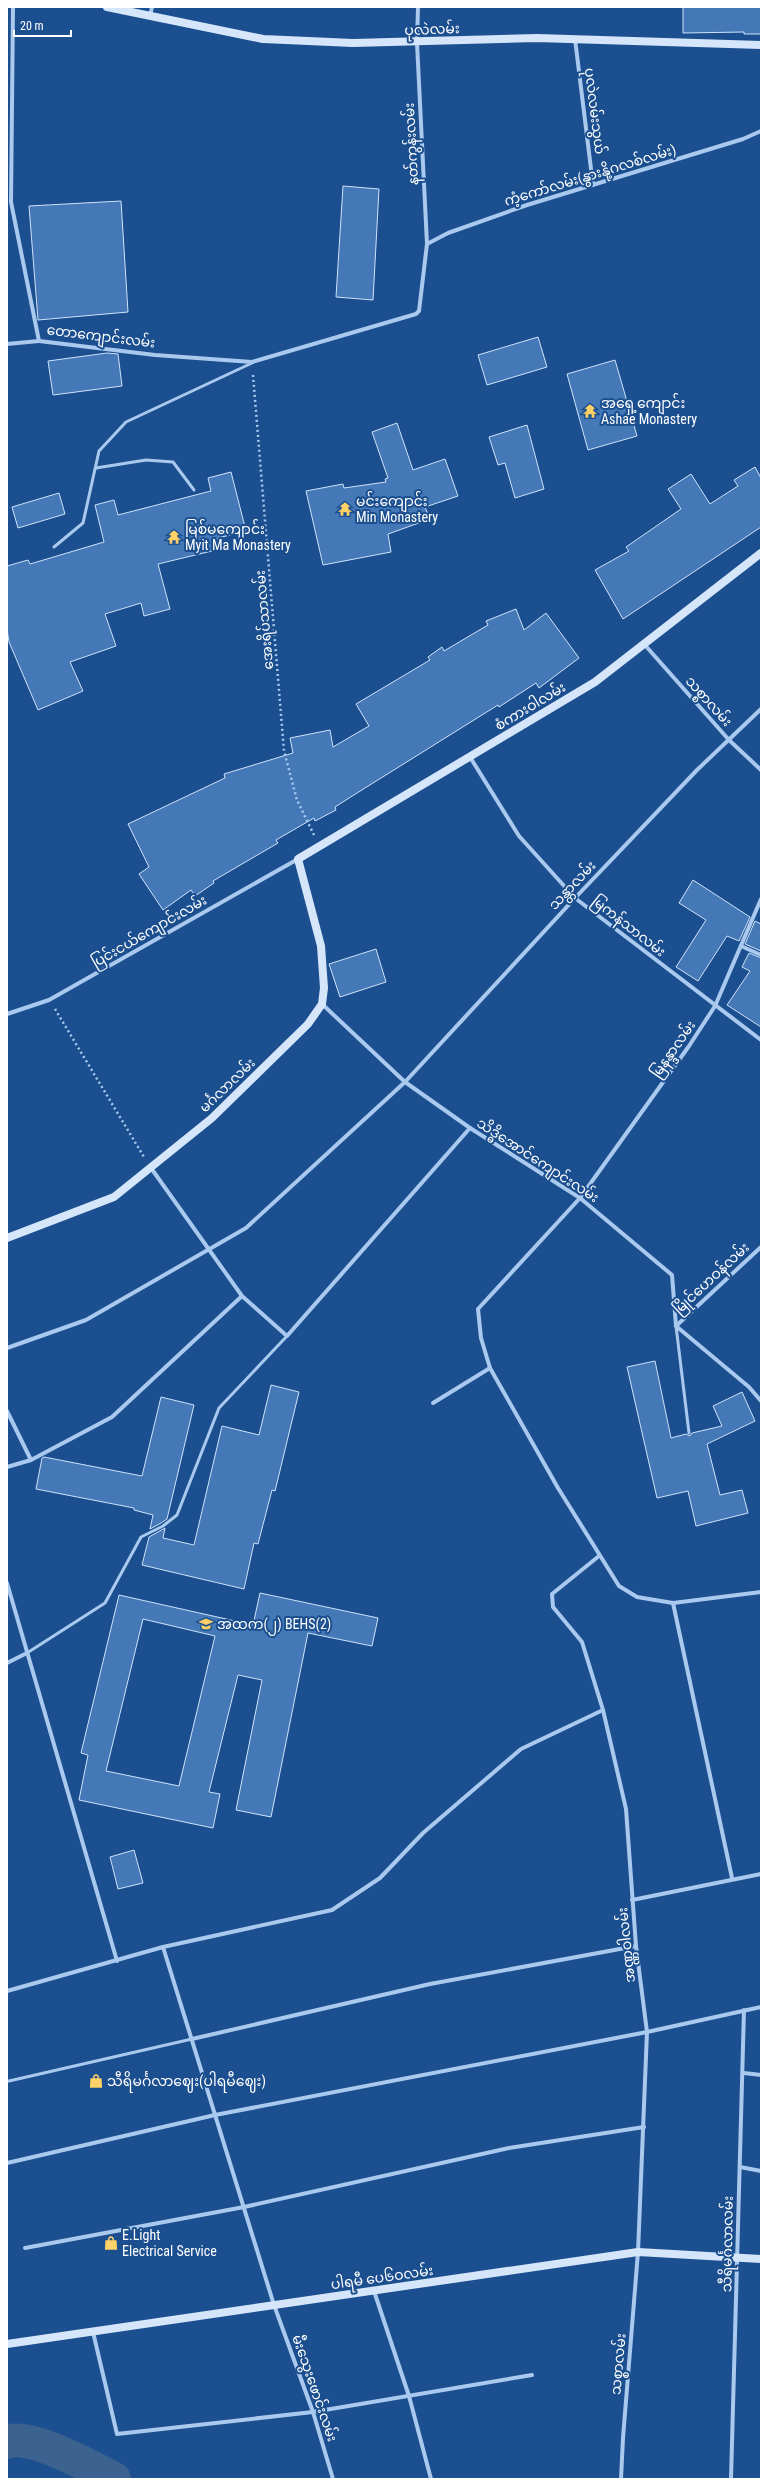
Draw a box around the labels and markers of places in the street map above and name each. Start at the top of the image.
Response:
place label: အရှေ့ကျောင်း Ashae Monastery [601,393,697,427]
temple icon: အရှေ့ကျောင်း Ashae Monastery [582,403,598,419]
place label: မင်းကျောင်း Min Monastery [356,491,438,525]
temple icon: မင်းကျောင်း Min Monastery [337,501,353,517]
place label: မြစ်မကျောင်း Myit Ma Monastery [185,519,291,553]
temple icon: မြစ်မကျောင်း Myit Ma Monastery [166,529,182,545]
school or university icon: အထက(၂) BEHS(2) [198,1616,214,1632]
place label: အထက(၂) BEHS(2) [217,1616,331,1636]
place label: သီရိမင်္ဂလာဈေး(ပါရမီဈေး) [107,2071,266,2093]
shop icon: သီရိမင်္ဂလာဈေး(ပါရမီဈေး) [88,2073,104,2089]
place label: E.Light Electrical Service [122,2227,217,2259]
shop icon: E.Light Electrical Service [103,2235,119,2251]

